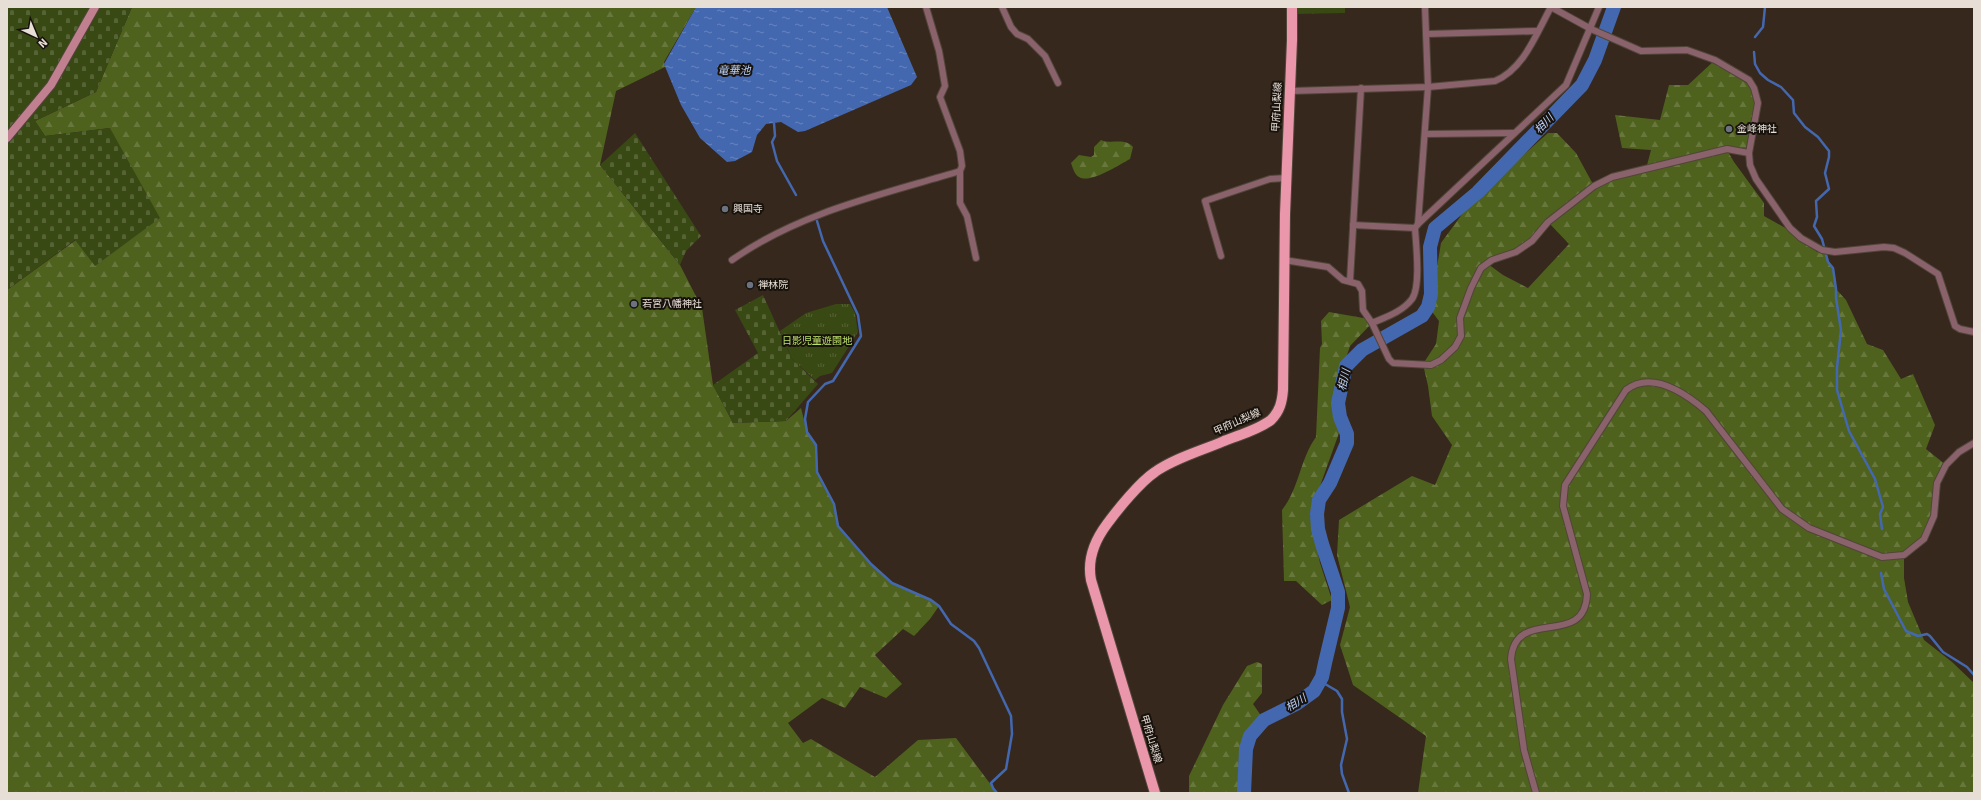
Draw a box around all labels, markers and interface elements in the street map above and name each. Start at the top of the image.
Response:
north arrow [16,16,56,56]
text: N [35,35,50,50]
water label: 竜華池 [718,64,751,77]
street label: 甲府山梨線 [1270,82,1284,132]
water label: 相川 [1532,111,1557,136]
place label: 金峰神社 [1737,123,1777,135]
marker: 金峰神社 [1724,124,1734,134]
place label: 興国寺 [733,203,763,215]
marker: 興国寺 [720,204,730,214]
place label: 禅林院 [758,279,788,291]
marker: 禅林院 [745,280,755,290]
place label: 若宮八幡神社 [642,298,702,310]
marker: 若宮八幡神社 [629,299,639,309]
park label: 日影児童遊園地 [782,335,853,347]
water label: 相川 [1335,367,1353,392]
street label: 甲府山梨線 [1212,406,1262,438]
water label: 相川 [1283,691,1310,714]
street label: 甲府山梨線 [1138,713,1164,765]

